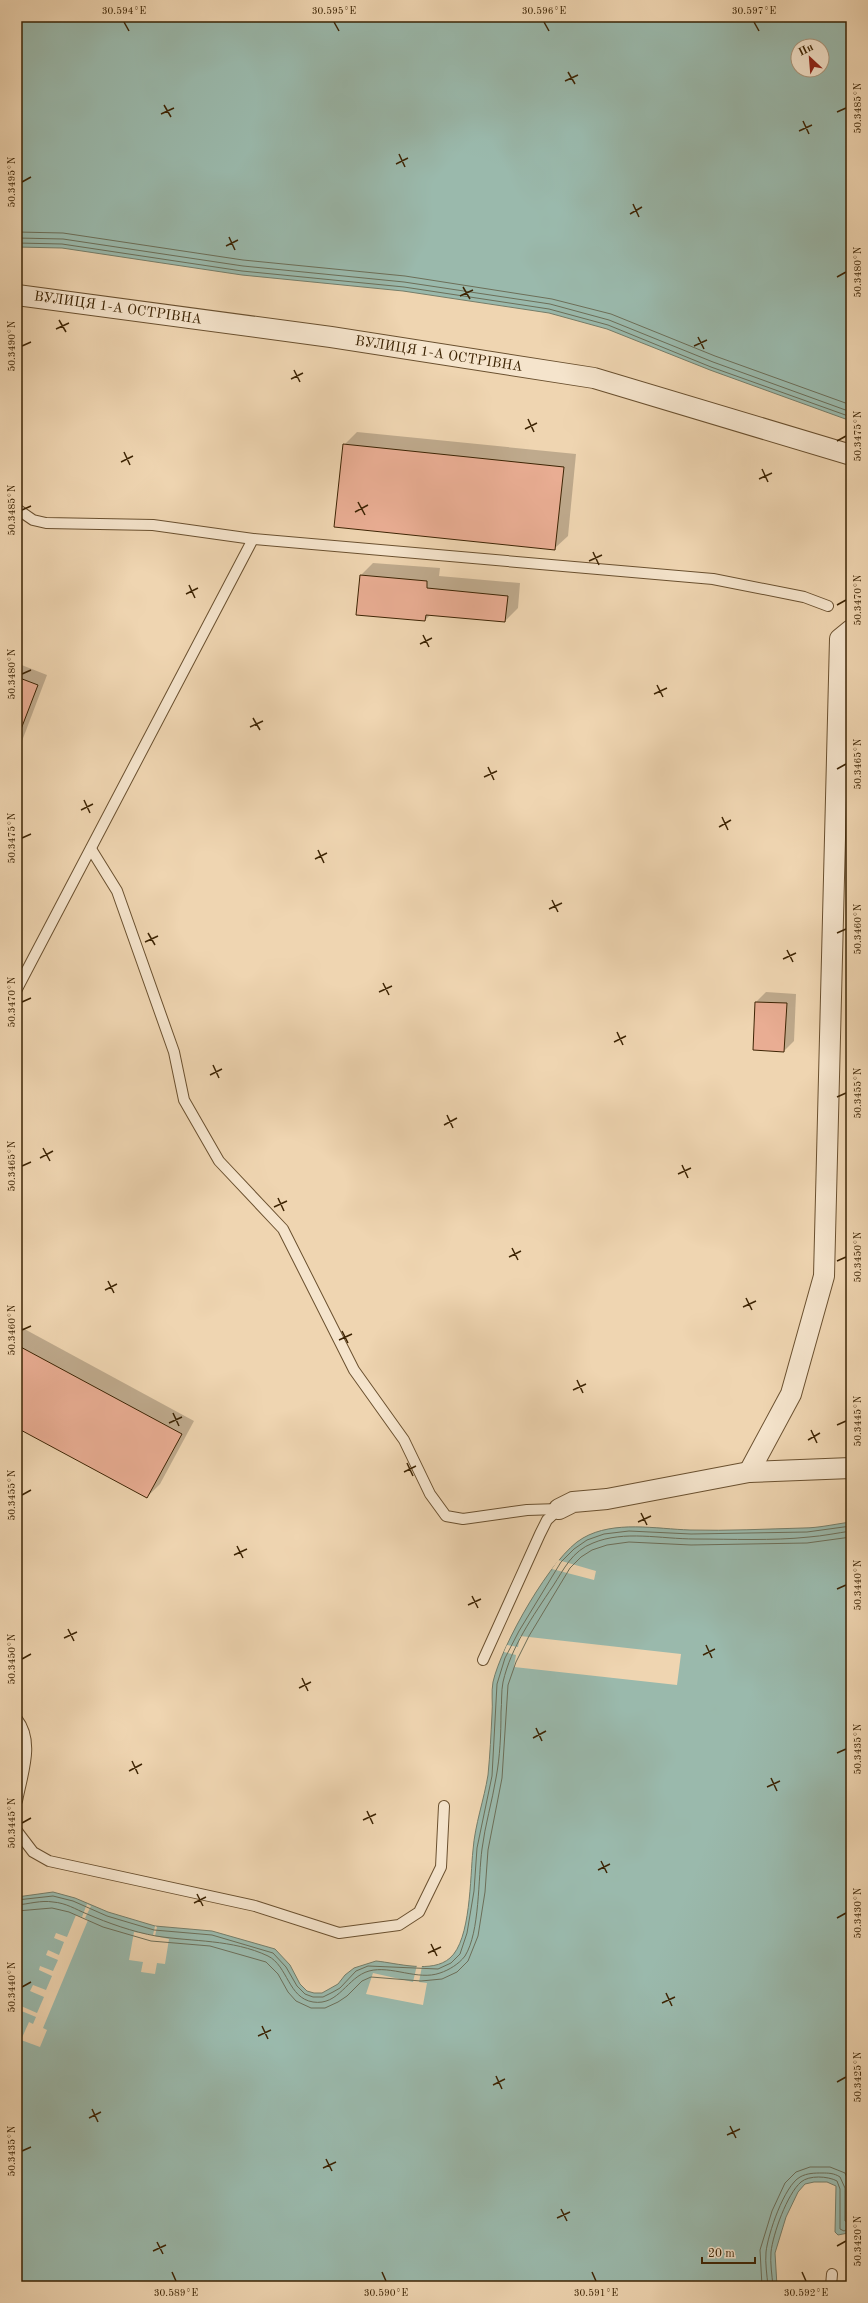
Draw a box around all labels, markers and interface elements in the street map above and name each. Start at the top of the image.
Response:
text: 30.594°E [102,6,146,16]
text: 30.595°E [312,6,356,16]
text: 30.596°E [522,6,566,16]
text: 30.597°E [732,6,776,16]
north arrow [790,38,830,78]
text: Пн [797,42,816,59]
text: 50.3485°N [853,82,863,134]
text: 50.3495°N [7,156,17,208]
text: 50.3480°N [853,246,863,298]
street label: ВУЛИЦЯ 1-А ОСТРІВНА [33,289,203,327]
text: 50.3490°N [7,320,17,372]
street label: ВУЛИЦЯ 1-А ОСТРІВНА [354,334,524,374]
text: 50.3475°N [853,410,863,462]
text: 50.3485°N [7,484,17,536]
text: 50.3470°N [853,574,863,626]
text: 50.3480°N [7,648,17,700]
text: 50.3465°N [853,738,863,790]
text: 50.3475°N [7,812,17,864]
text: 50.3460°N [853,903,863,955]
text: 50.3470°N [7,976,17,1028]
text: 50.3455°N [853,1067,863,1119]
text: 50.3465°N [7,1140,17,1192]
text: 50.3450°N [853,1231,863,1283]
text: 50.3460°N [7,1304,17,1356]
text: 50.3445°N [853,1395,863,1447]
text: 50.3455°N [7,1469,17,1521]
text: 50.3440°N [853,1559,863,1611]
text: 50.3450°N [7,1633,17,1685]
text: 50.3435°N [853,1723,863,1775]
text: 50.3445°N [7,1797,17,1849]
text: 50.3430°N [853,1887,863,1939]
text: 50.3440°N [7,1961,17,2013]
text: 50.3425°N [853,2051,863,2103]
text: 50.3435°N [7,2125,17,2177]
text: 50.3420°N [853,2215,863,2267]
scale bar [702,2239,755,2265]
text: 20 m [708,2248,735,2260]
text: 30.589°E [154,2288,198,2298]
text: 30.590°E [364,2288,408,2298]
text: 30.591°E [574,2288,618,2298]
text: 30.592°E [784,2288,828,2298]

